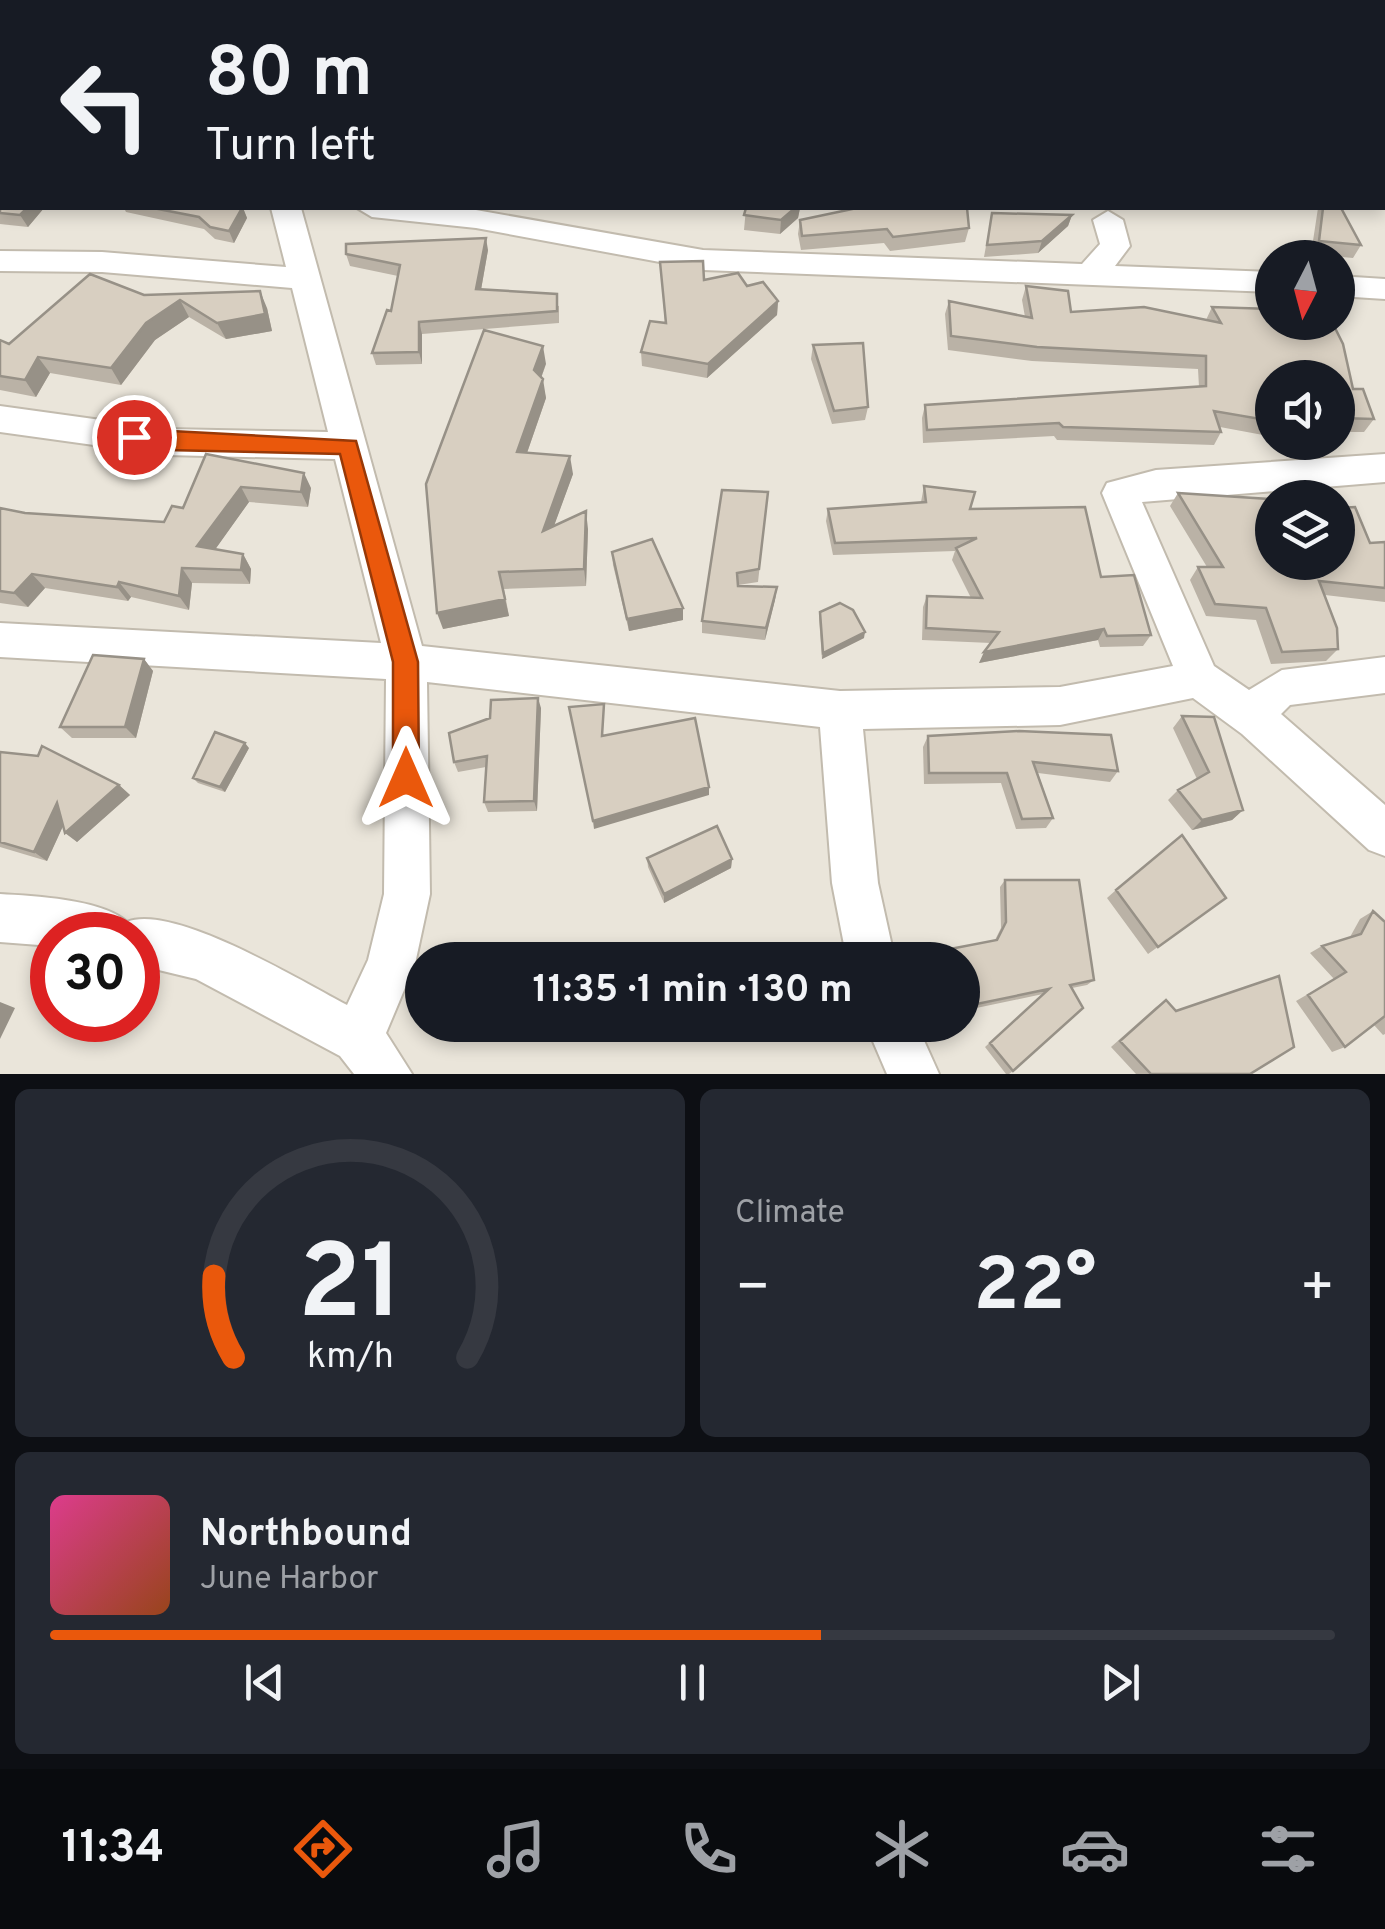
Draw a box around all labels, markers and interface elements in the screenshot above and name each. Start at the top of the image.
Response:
text: 80 m [205,32,373,121]
icon: left [40,40,170,170]
text: Turn left [205,119,376,176]
north arrow [1255,240,1355,340]
map controls [1255,240,1355,580]
button: sound [1255,360,1355,460]
pin [92,395,177,480]
icon: arrive [107,410,162,465]
button: layers [1255,480,1355,580]
position arrow [354,726,458,830]
speed limit sign: 30 [30,912,160,1042]
text: 11:35 · 1 min · 130 m [532,967,853,1016]
text: Climate [735,1194,845,1234]
text: 21 [297,1223,403,1355]
text: 22° [974,1242,1096,1337]
text: − [735,1255,770,1325]
text: + [1300,1255,1335,1325]
text: km/h [307,1335,393,1381]
text: Northbound [200,1511,412,1560]
text: June Harbor [200,1560,379,1600]
icon: previous [237,1655,292,1710]
icon: pause [665,1655,720,1710]
icon: next [1093,1655,1148,1710]
icon: directions [288,1814,358,1884]
icon: music [481,1814,551,1884]
icon: phone [674,1814,744,1884]
icon: climate [867,1814,937,1884]
icon: car [1060,1814,1130,1884]
icon: filters [1253,1814,1323,1884]
text: 11:34 [62,1821,164,1878]

